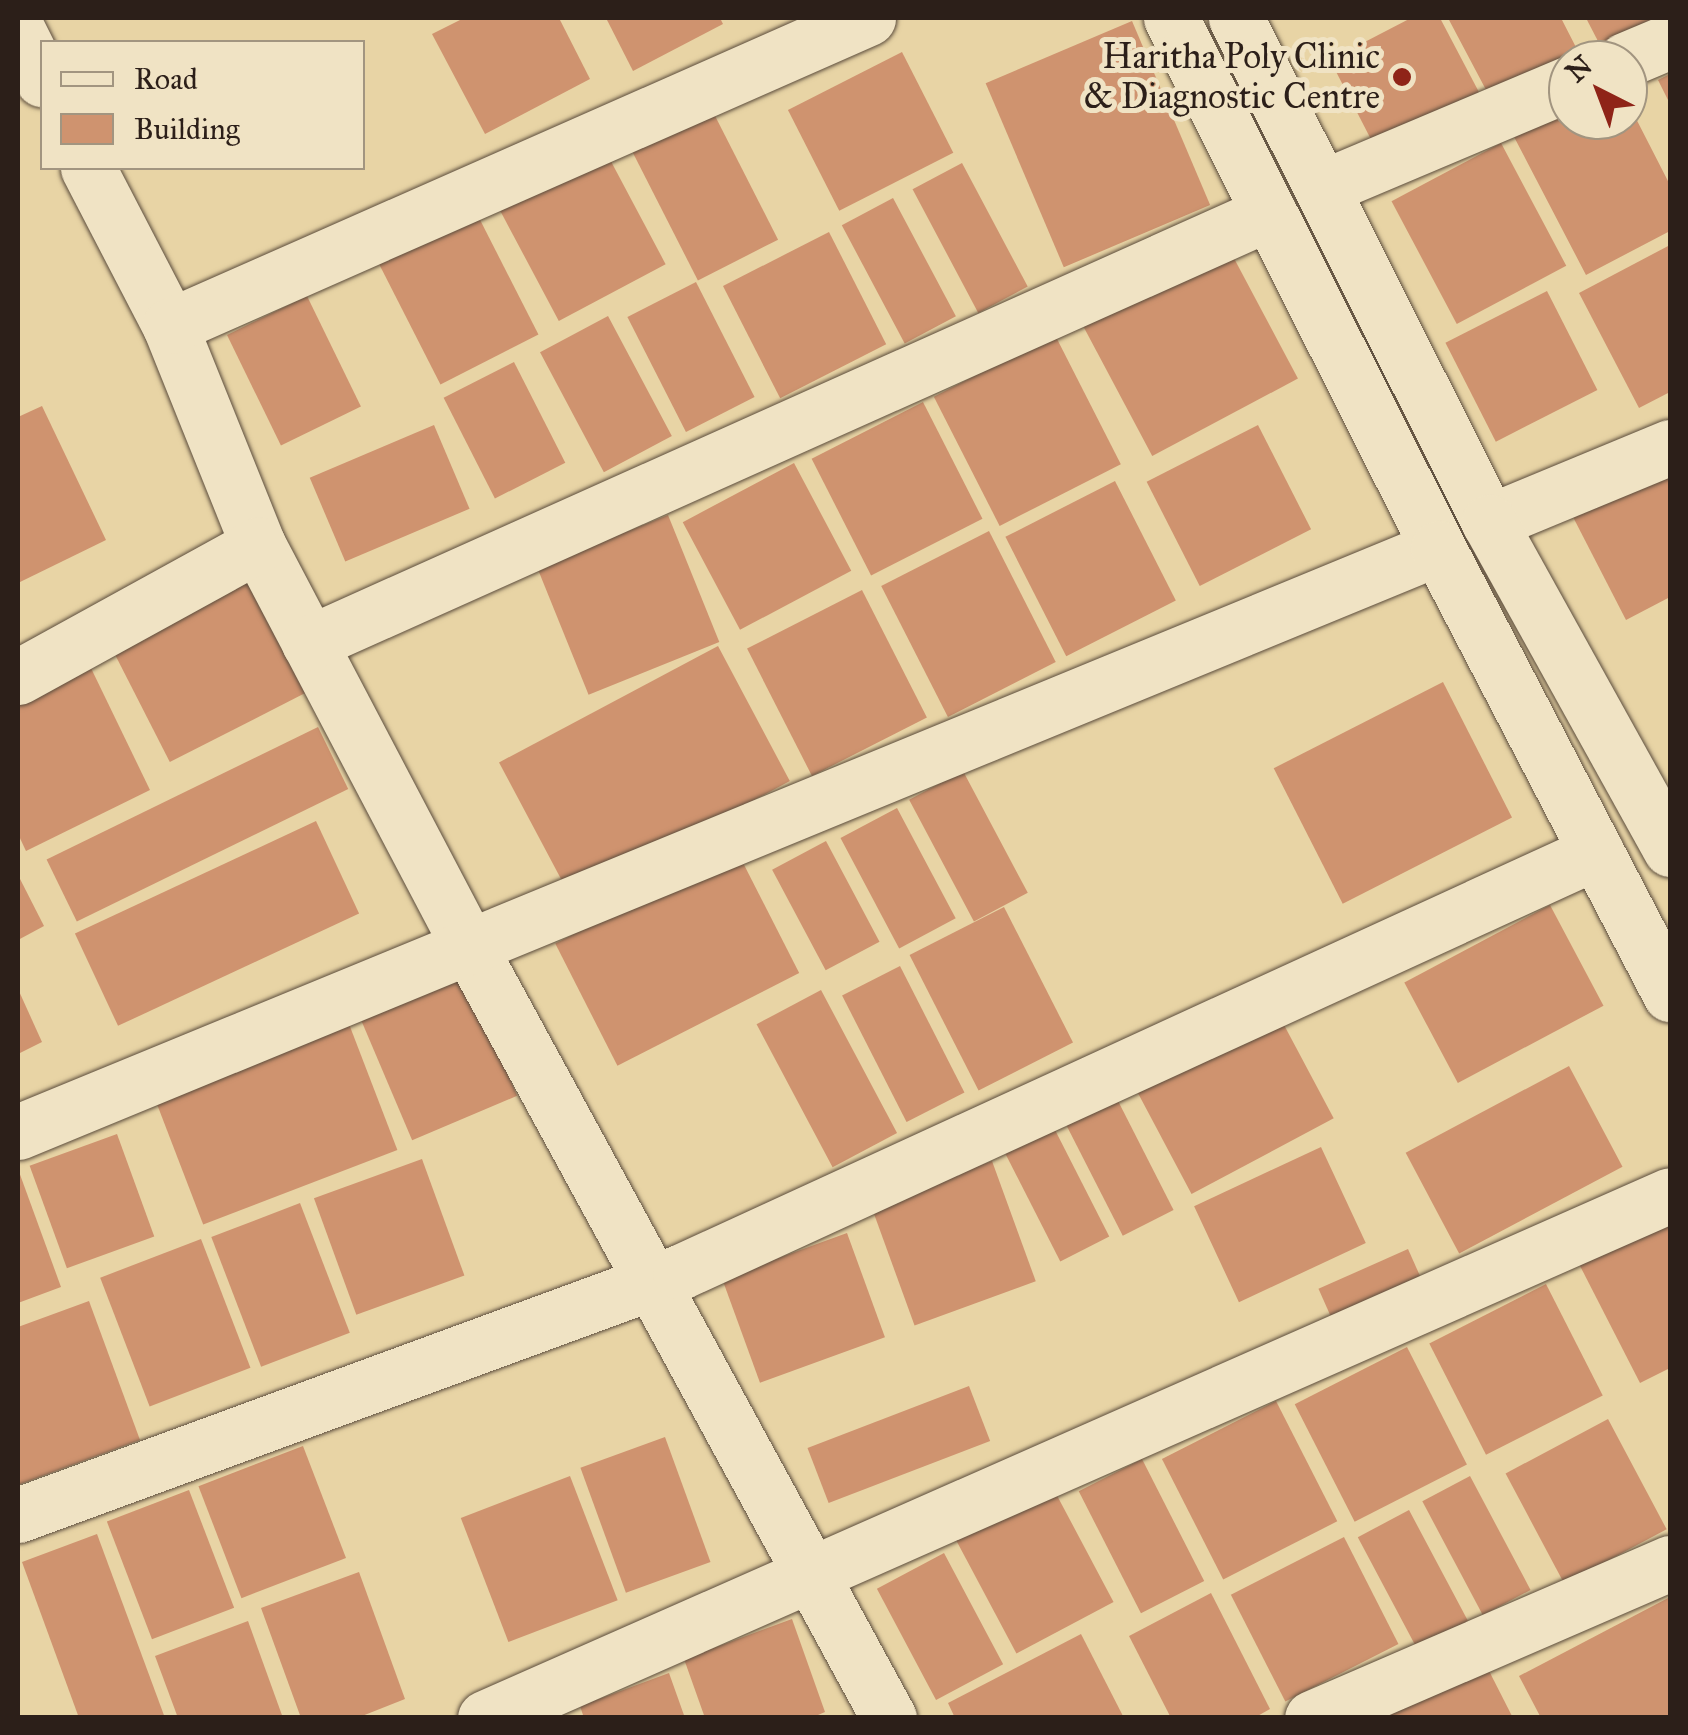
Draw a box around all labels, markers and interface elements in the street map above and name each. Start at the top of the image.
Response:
place label: Haritha Poly Clinic & Diagnostic Centre [1084,36,1380,118]
legend [40,40,365,170]
north arrow [1548,40,1648,140]
text: N [1558,48,1599,90]
text: Road [134,61,198,97]
marker: Haritha Poly Clinic & Diagnostic Centre [1389,64,1415,90]
text: Building [134,111,240,147]

